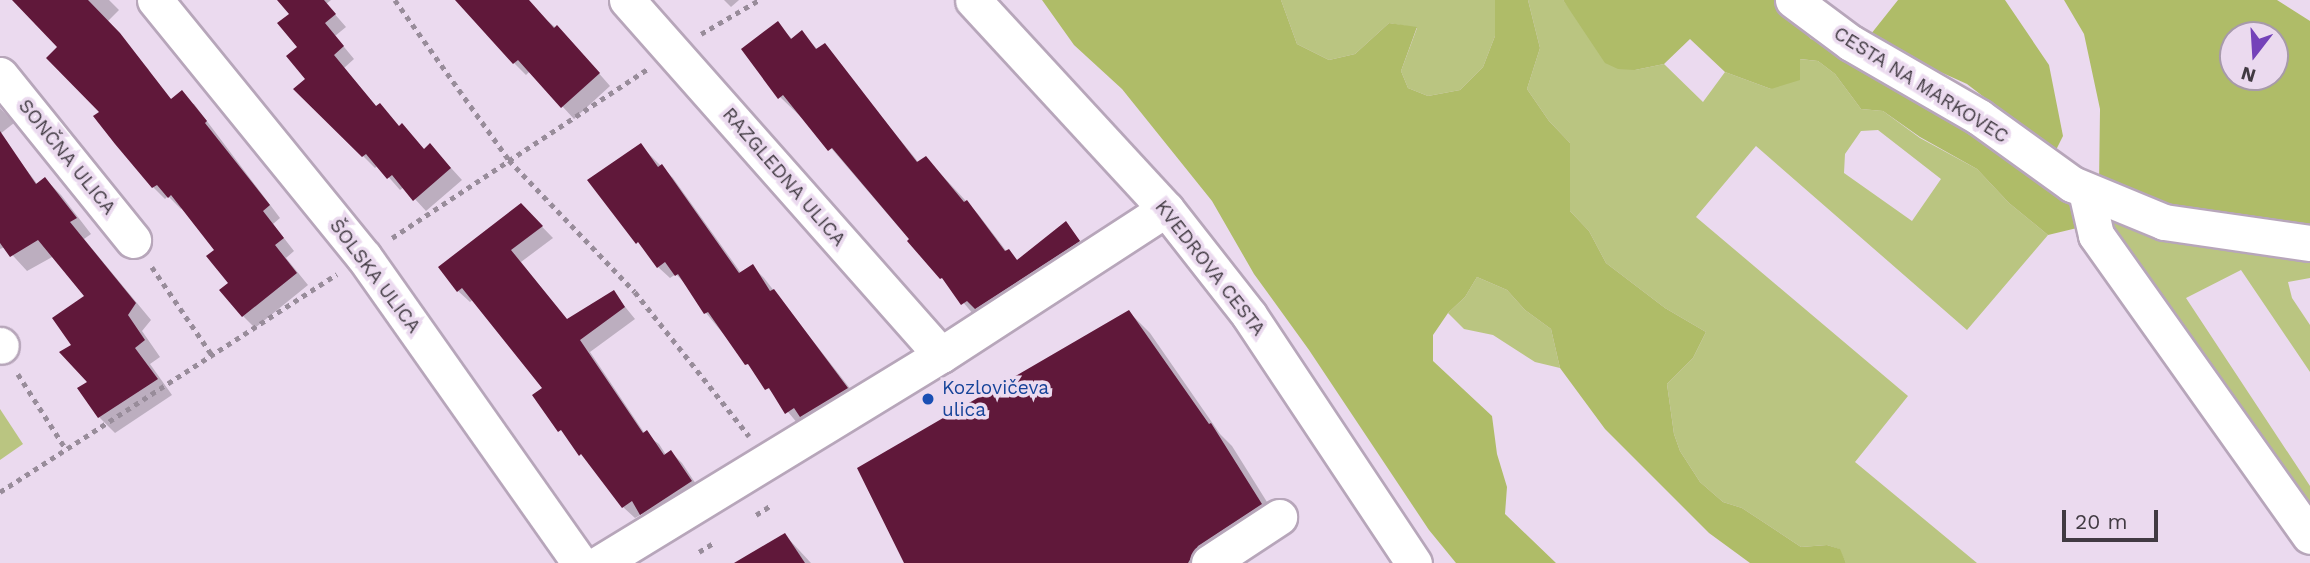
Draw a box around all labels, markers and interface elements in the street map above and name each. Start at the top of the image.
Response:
north arrow [2219,21,2289,91]
street label: CESTA NA MARKOVEC [1829,22,2013,148]
text: N [2238,62,2258,88]
street label: SONČNA ULICA [13,95,121,219]
street label: RAZGLEDNA ULICA [717,103,851,251]
street label: KVEDROVA CESTA [1150,195,1270,341]
street label: ŠOLSKA ULICA [325,214,425,338]
place label: Kozlovičeva ulica [942,377,1049,421]
marker: Kozlovičeva ulica [920,391,936,407]
scale bar [2065,496,2161,540]
text: 20 m [2075,509,2127,534]

